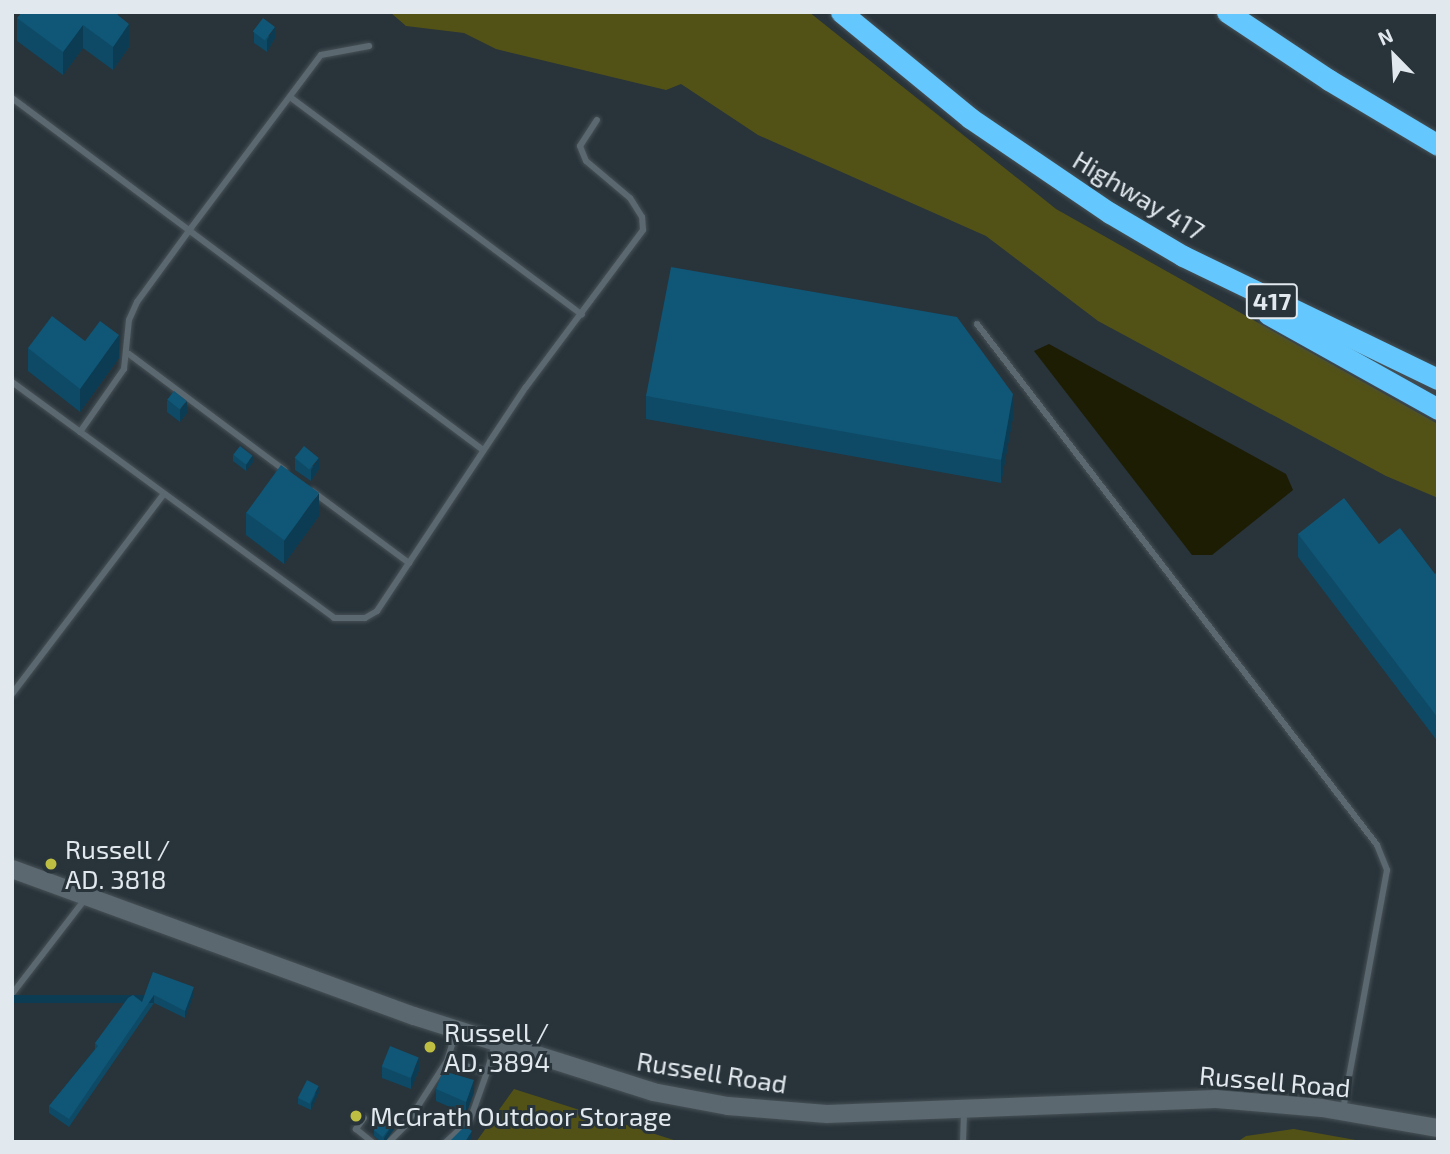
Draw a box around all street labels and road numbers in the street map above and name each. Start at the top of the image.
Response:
street label: Highway 417 [1067,143,1211,247]
road number: 417 [1246,280,1298,322]
street label: Russell Road [634,1045,790,1099]
street label: Russell Road [1198,1059,1352,1103]

